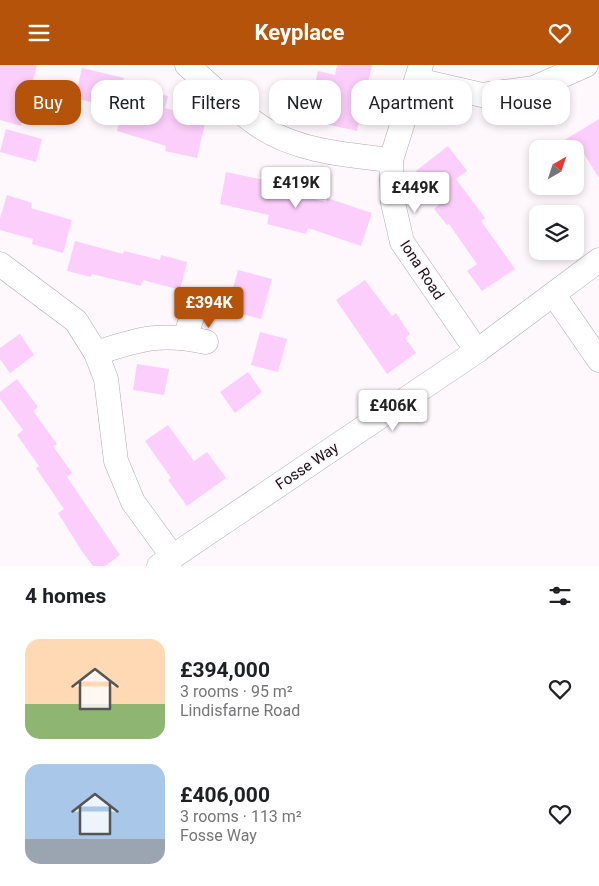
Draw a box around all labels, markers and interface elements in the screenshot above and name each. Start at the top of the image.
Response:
icon: menu [25,19,53,47]
icon: heart [546,19,574,47]
text: Keyplace [255,20,344,45]
chip: Buy [15,80,81,125]
chip: Rent [91,80,163,125]
chip: Filters [173,80,259,125]
chip: New [269,80,341,125]
chip: Apartment [351,80,472,125]
chip: House [482,80,570,125]
north arrow [529,140,584,195]
map controls [529,140,584,260]
pin: £419K [261,167,331,209]
pin: £449K [380,171,450,214]
text: £419K [272,173,320,192]
text: £449K [391,178,439,197]
button: layers [529,205,584,260]
street label: Iona Road [396,237,448,303]
pin: £394K [174,287,244,329]
text: £394K [185,293,233,312]
pin: £406K [358,389,428,432]
text: £406K [369,396,417,415]
street label: Fosse Way [272,438,342,494]
icon: filters [546,582,574,610]
text: 4 homes [25,584,106,608]
text: £394,000 [180,658,270,682]
icon: home [65,659,125,719]
icon: heart [546,675,574,703]
text: 3 rooms · 95 m² [180,682,293,701]
text: Lindisfarne Road [180,701,300,720]
text: £406,000 [180,783,270,807]
icon: home [65,784,125,844]
icon: heart [546,800,574,828]
text: 3 rooms · 113 m² [180,807,302,826]
text: Fosse Way [180,826,257,845]

